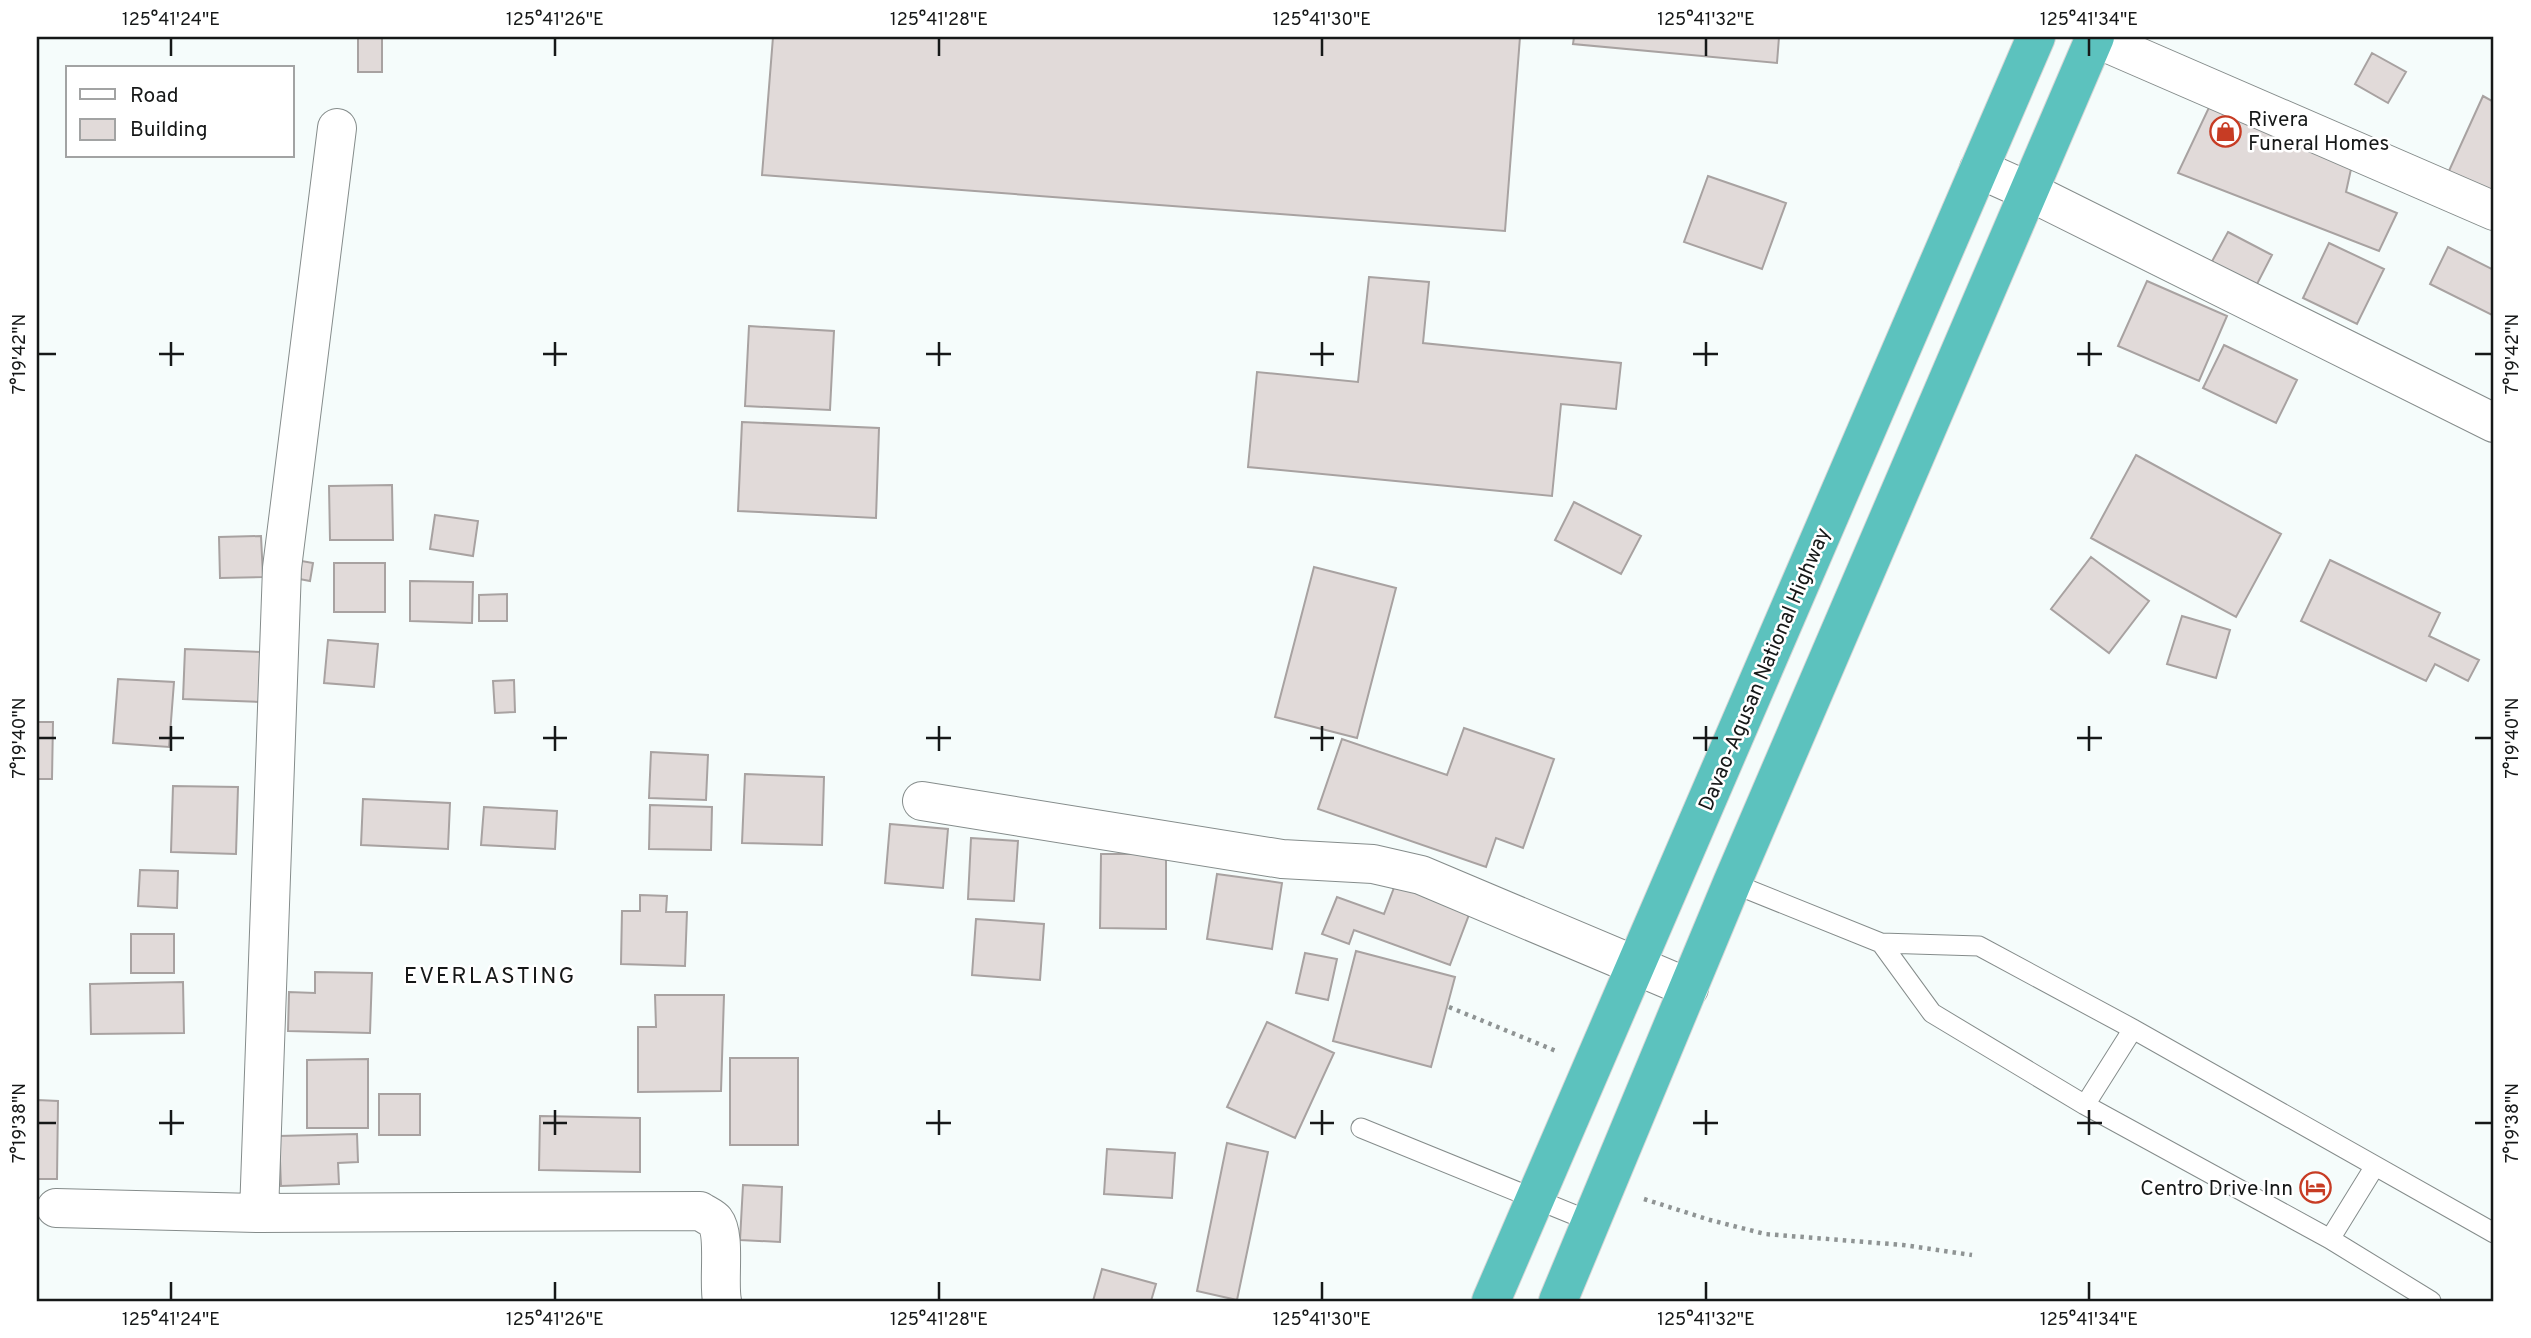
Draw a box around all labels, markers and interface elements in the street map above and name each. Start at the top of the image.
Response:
text: 125°41'24"E [122,9,220,32]
text: 125°41'26"E [506,9,604,32]
text: 125°41'28"E [890,9,988,32]
text: 125°41'30"E [1273,9,1371,32]
text: 125°41'32"E [1657,9,1755,32]
text: 125°41'34"E [2040,9,2138,32]
legend [66,66,294,158]
text: Road [130,83,179,110]
place label: Rivera Funeral Homes [2248,107,2389,158]
shop icon: Rivera Funeral Homes [2208,114,2242,148]
text: Building [130,117,208,144]
text: 7°19'42"N [9,314,32,394]
text: 7°19'42"N [2502,314,2525,394]
street label: Davao-Agusan National Highway [1693,524,1837,815]
text: 7°19'40"N [9,698,32,778]
text: 7°19'40"N [2502,698,2525,778]
district label: EVERLASTING [404,963,576,992]
text: 7°19'38"N [9,1083,32,1163]
text: 7°19'38"N [2502,1083,2525,1163]
hotel icon: Centro Drive Inn [2299,1171,2333,1205]
place label: Centro Drive Inn [2140,1176,2293,1203]
text: 125°41'24"E [122,1309,220,1332]
text: 125°41'26"E [506,1309,604,1332]
text: 125°41'28"E [890,1309,988,1332]
text: 125°41'30"E [1273,1309,1371,1332]
text: 125°41'32"E [1657,1309,1755,1332]
text: 125°41'34"E [2040,1309,2138,1332]

